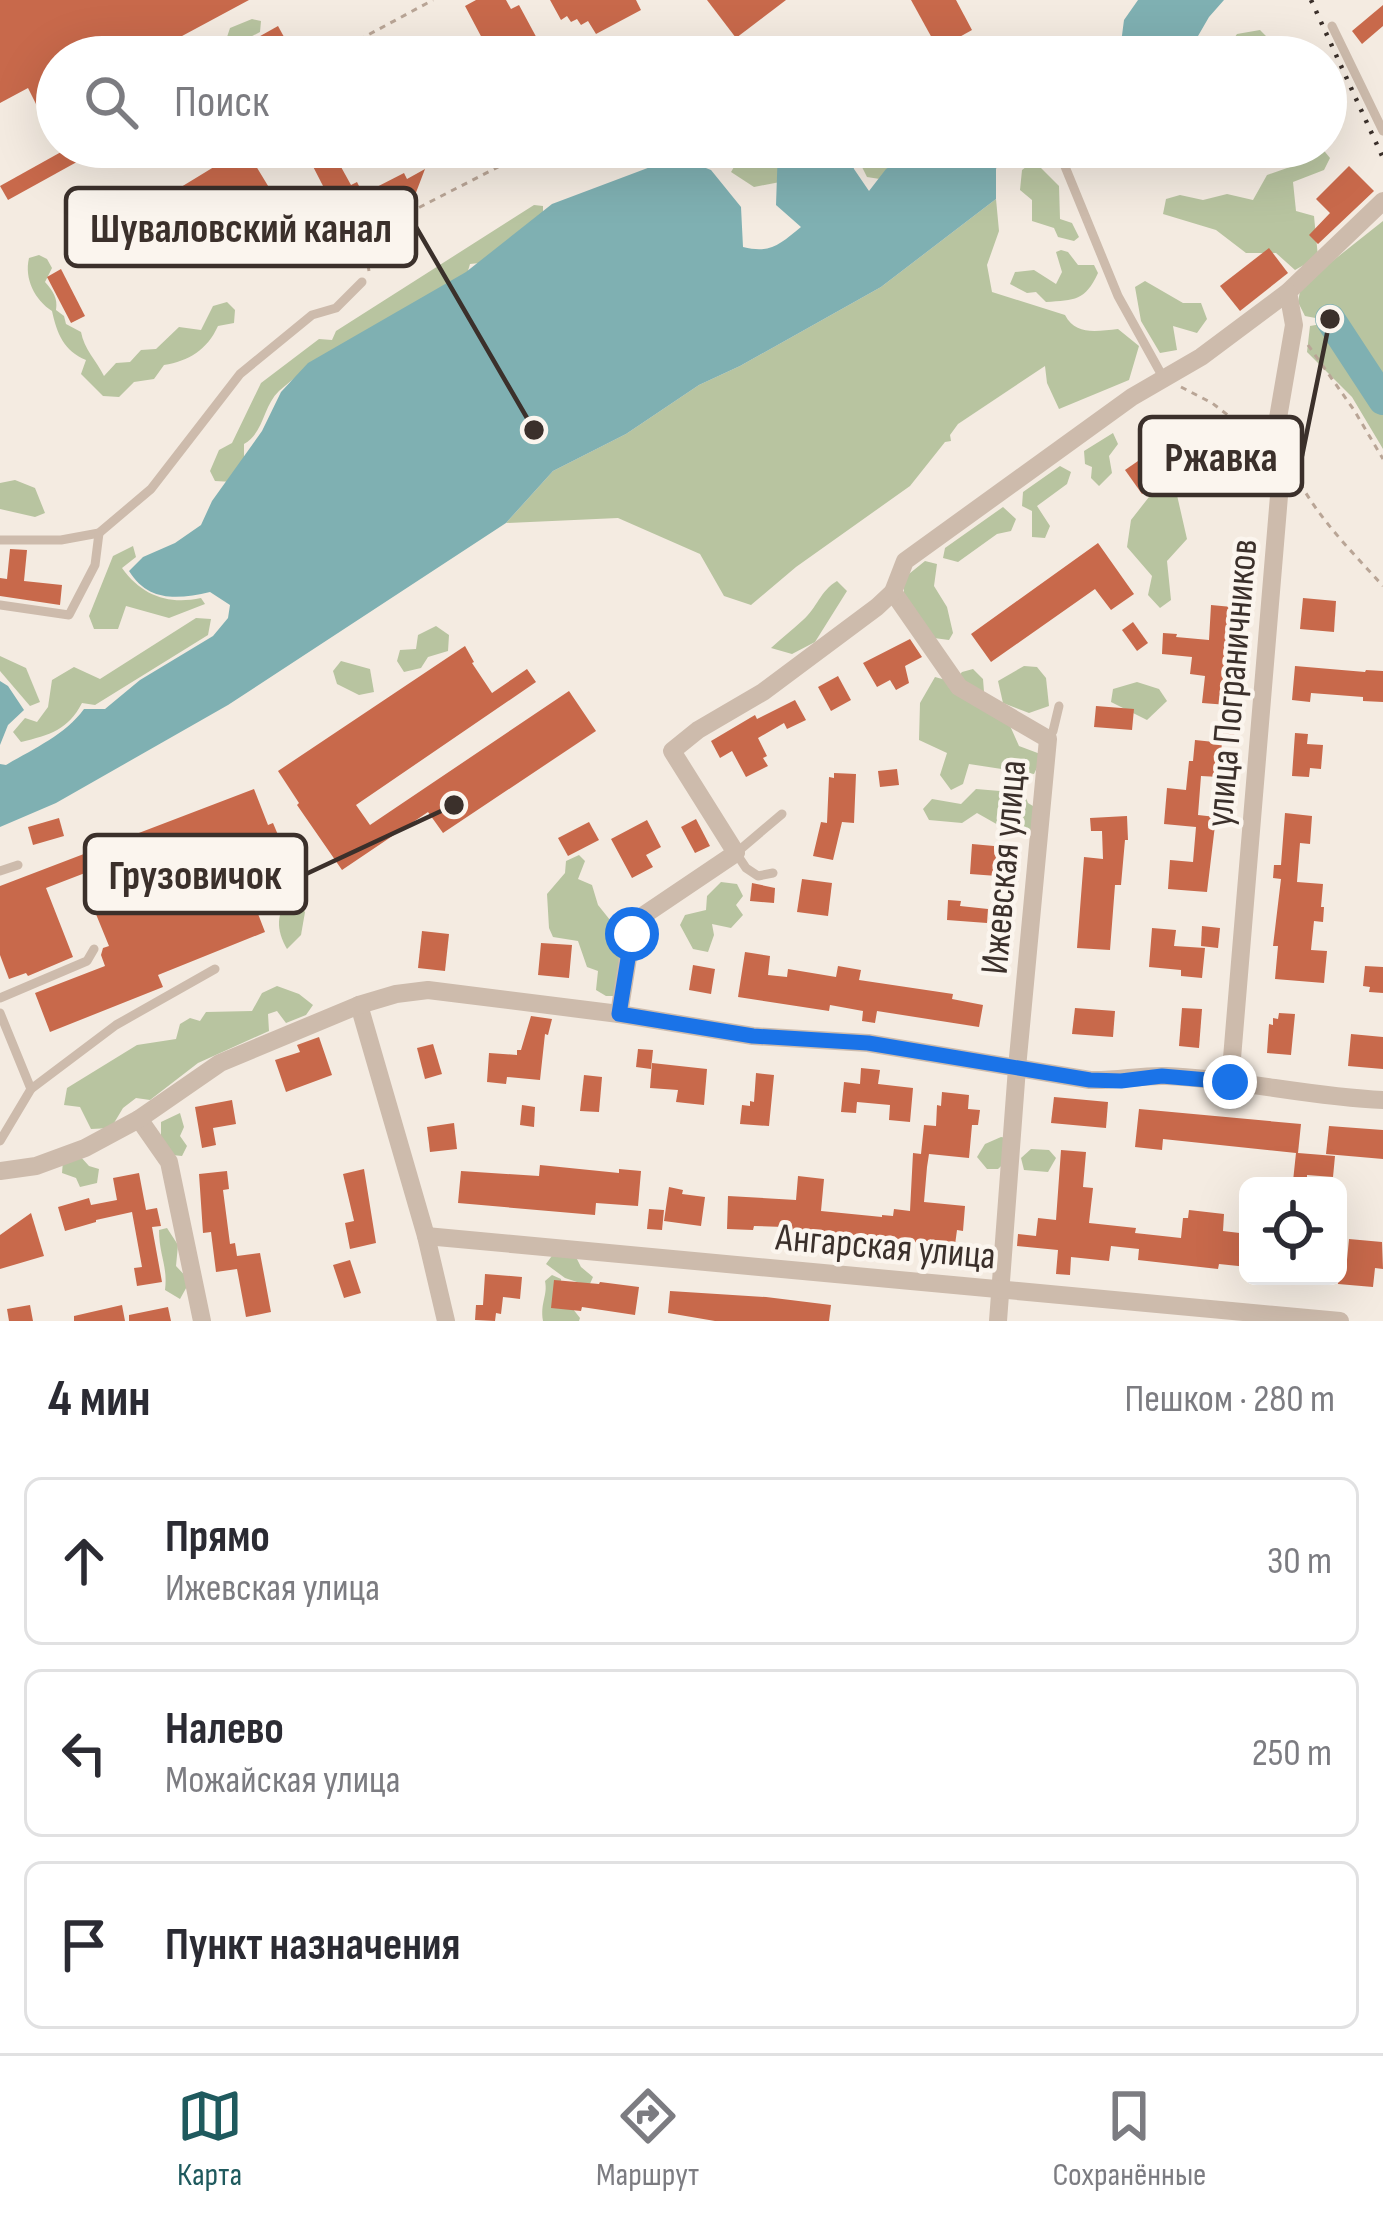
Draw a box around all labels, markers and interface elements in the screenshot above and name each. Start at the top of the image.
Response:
search box [36,36,1347,168]
icon: search [78,69,144,135]
text: Поиск [174,75,269,130]
callout: Шуваловский канал [66,188,416,266]
text: Шуваловский канал [90,204,392,255]
callout: Ржавка [1140,417,1302,495]
text: Ржавка [1164,433,1278,484]
street label: улица Пограничников [1197,537,1268,829]
street label: Ижевская улица [972,758,1037,976]
callout: Грузовичок [85,835,306,913]
text: Грузовичок [108,851,282,902]
route start [605,907,659,961]
route end [1203,1055,1257,1109]
map controls [1239,1177,1347,1285]
button: locate [1239,1177,1347,1285]
street label: Ангарская улица [773,1214,998,1281]
text: 4 мин [48,1369,151,1430]
text: Пешком · 280 m [1124,1376,1335,1423]
text: Прямо [165,1510,270,1565]
icon: ahead [51,1528,117,1594]
text: 30 m [1267,1538,1332,1585]
text: Ижевская улица [165,1565,380,1612]
text: Налево [165,1702,284,1757]
icon: left [51,1720,117,1786]
text: 250 m [1252,1730,1332,1777]
text: Можайская улица [165,1757,400,1804]
icon: arrive [51,1912,117,1978]
text: Пункт назначения [165,1918,460,1973]
tab: Карта [177,2083,243,2195]
tab: Маршрут [596,2083,699,2195]
tab: Сохранённые [1052,2083,1206,2195]

